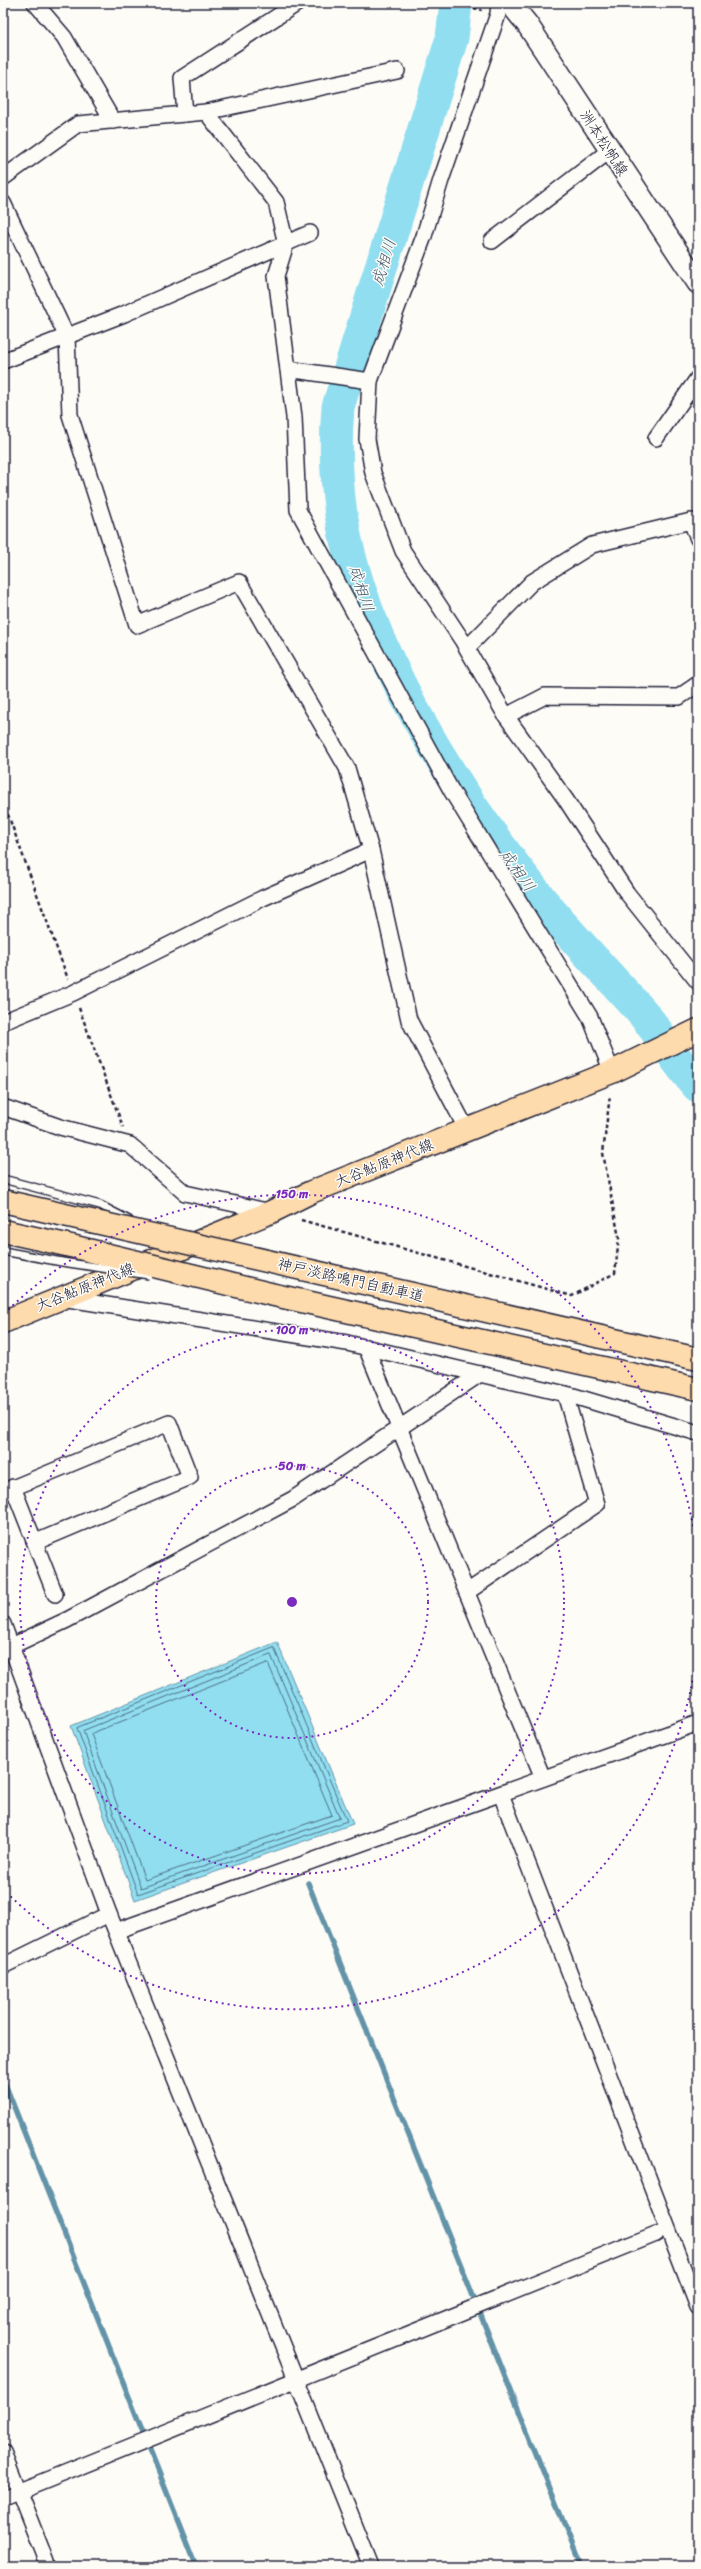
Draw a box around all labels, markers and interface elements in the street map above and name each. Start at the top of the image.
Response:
street label: 洲本松帆線 [573,104,635,182]
water label: 成相川 [363,235,404,289]
water label: 成相川 [340,561,383,615]
water label: 成相川 [492,842,543,898]
street label: 大谷鮎原神代線 [330,1131,438,1195]
text: 150 m [276,1183,309,1205]
street label: 神戸淡路鳴門自動車道 [275,1250,427,1310]
street label: 大谷鮎原神代線 [31,1255,139,1319]
text: 100 m [276,1319,309,1341]
text: 50 m [278,1455,306,1477]
centre of rings [285,1595,299,1609]

